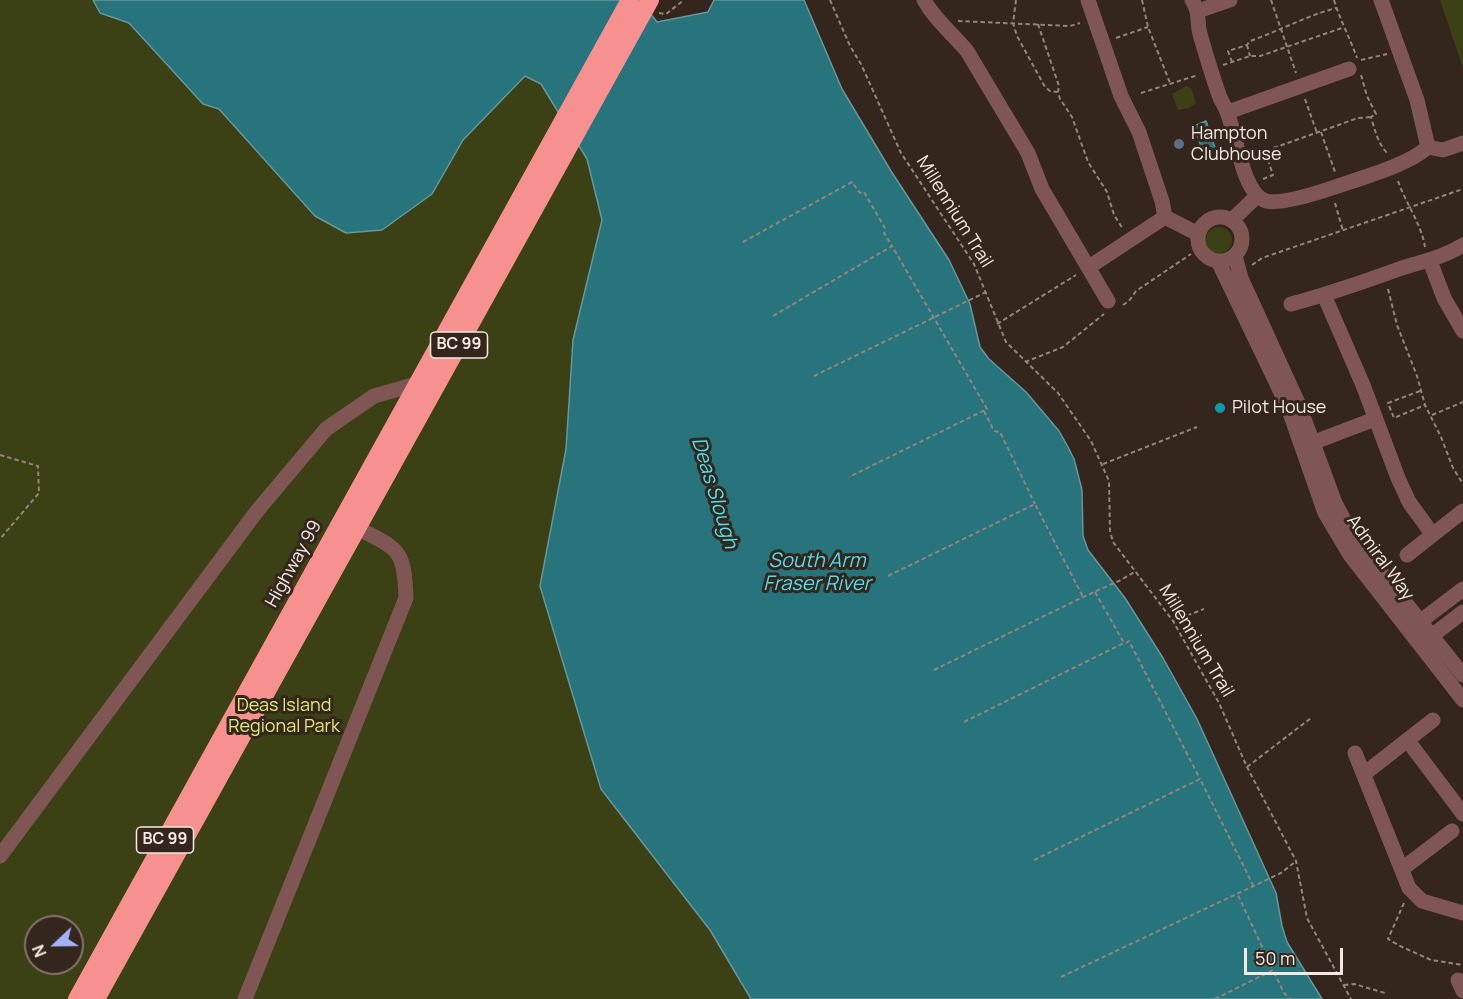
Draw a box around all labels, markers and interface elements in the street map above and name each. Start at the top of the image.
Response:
place label: Hampton Clubhouse [1191,123,1281,166]
marker: Hampton Clubhouse [1172,137,1186,151]
street label: Millennium Trail [911,152,997,272]
road number: BC 99 [430,332,488,358]
place label: Pilot House [1232,397,1326,419]
marker: Pilot House [1213,401,1227,415]
water label: Deas Slough [686,435,742,551]
street label: Admiral Way [1342,511,1418,605]
street label: Highway 99 [261,517,327,611]
water label: South Arm Fraser River [763,549,871,596]
street label: Millennium Trail [1154,581,1238,701]
park label: Deas Island Regional Park [228,695,340,738]
road number: BC 99 [136,827,194,853]
north arrow [24,915,84,975]
scale bar [1247,936,1346,974]
text: N [27,942,52,960]
text: 50 m [1255,946,1295,970]

